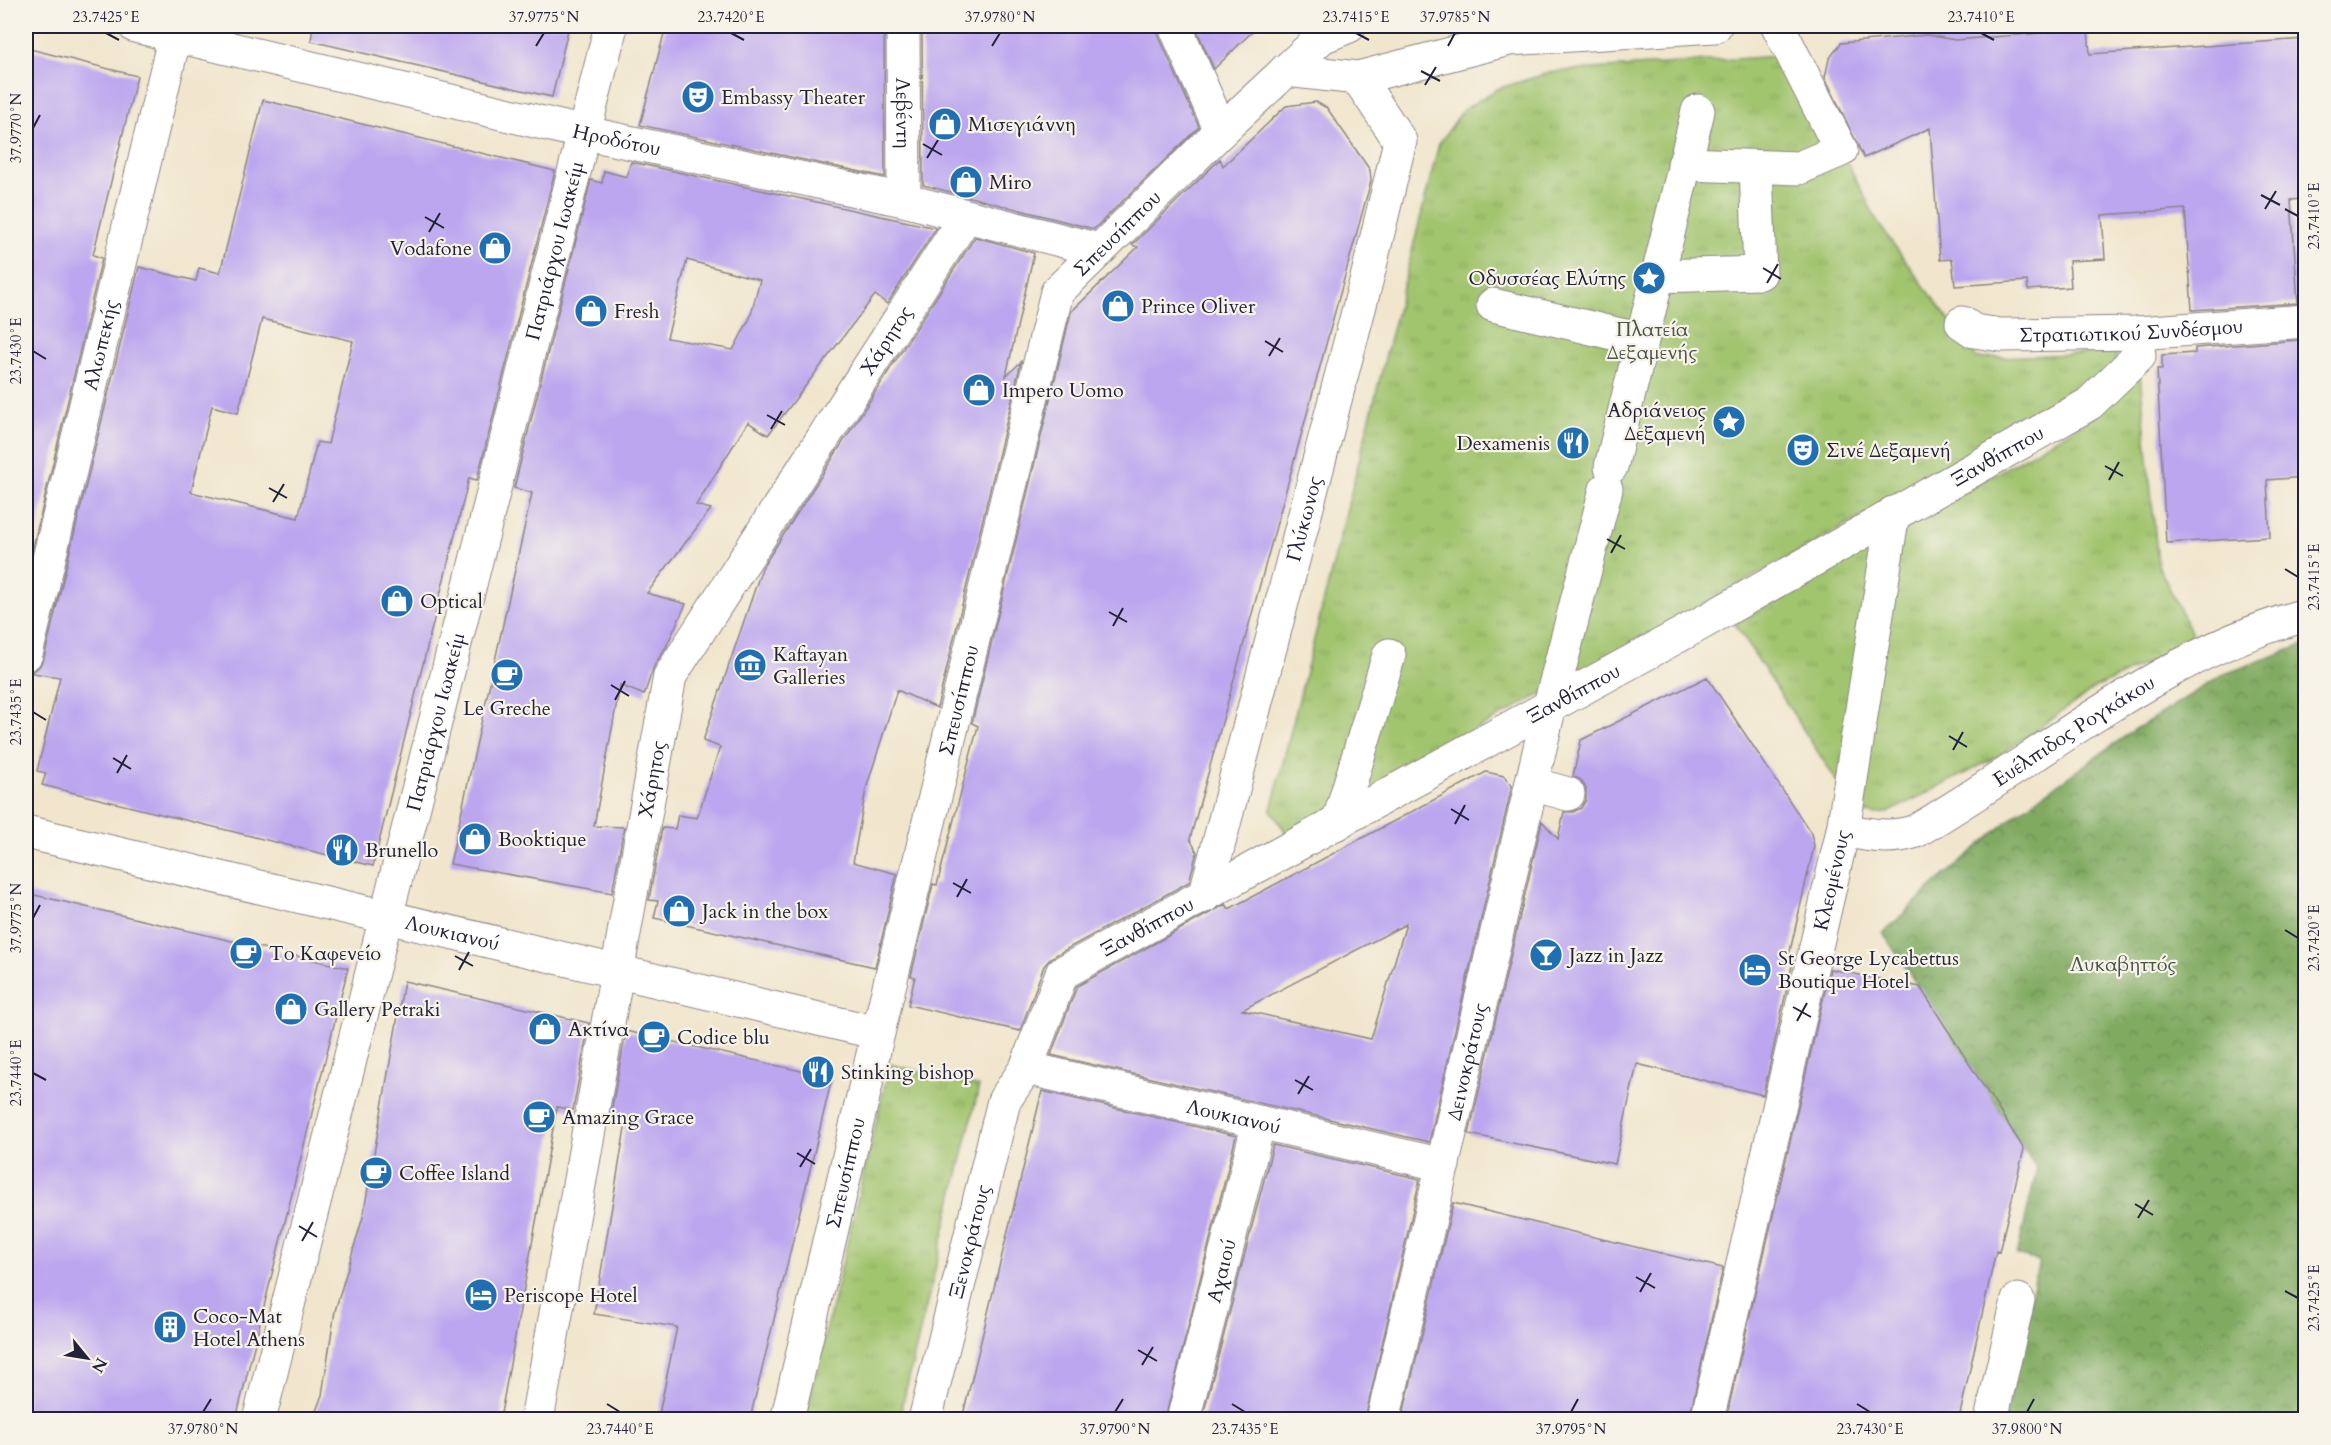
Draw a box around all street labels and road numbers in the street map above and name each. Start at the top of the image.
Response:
street label: Λεβέντη [889,77,917,149]
street label: Ηροδότου [570,118,663,163]
street label: Πατριάρχου Ιωακείμ [519,158,590,343]
street label: Σπευσίππου [1068,184,1167,283]
street label: Αλωπεκής [77,296,125,393]
street label: Χάρητος [854,300,919,381]
street label: Στρατιωτικού Συνδέσμου [2019,313,2244,349]
street label: Ξανθίππου [1947,419,2049,493]
street label: Γλύκωνος [1280,473,1329,565]
street label: Πατριάρχου Ιωακείμ [400,630,471,814]
street label: Σπευσίππου [933,642,985,758]
street label: Ξανθίππου [1523,657,1625,730]
street label: Ευέλπιδος Ρογκάκου [1988,669,2160,793]
street label: Χάρητος [632,738,672,820]
street label: Κλεομένους [1807,827,1857,933]
street label: Ξανθίππου [1096,890,1199,963]
street label: Λουκιανού [402,909,502,957]
street label: Δεινοκράτους [1440,1000,1494,1123]
street label: Λουκιανού [1184,1093,1283,1141]
street label: Σπευσίππου [820,1115,872,1231]
street label: Ξενοκράτους [943,1182,997,1301]
street label: Αχαιού [1200,1236,1243,1306]

